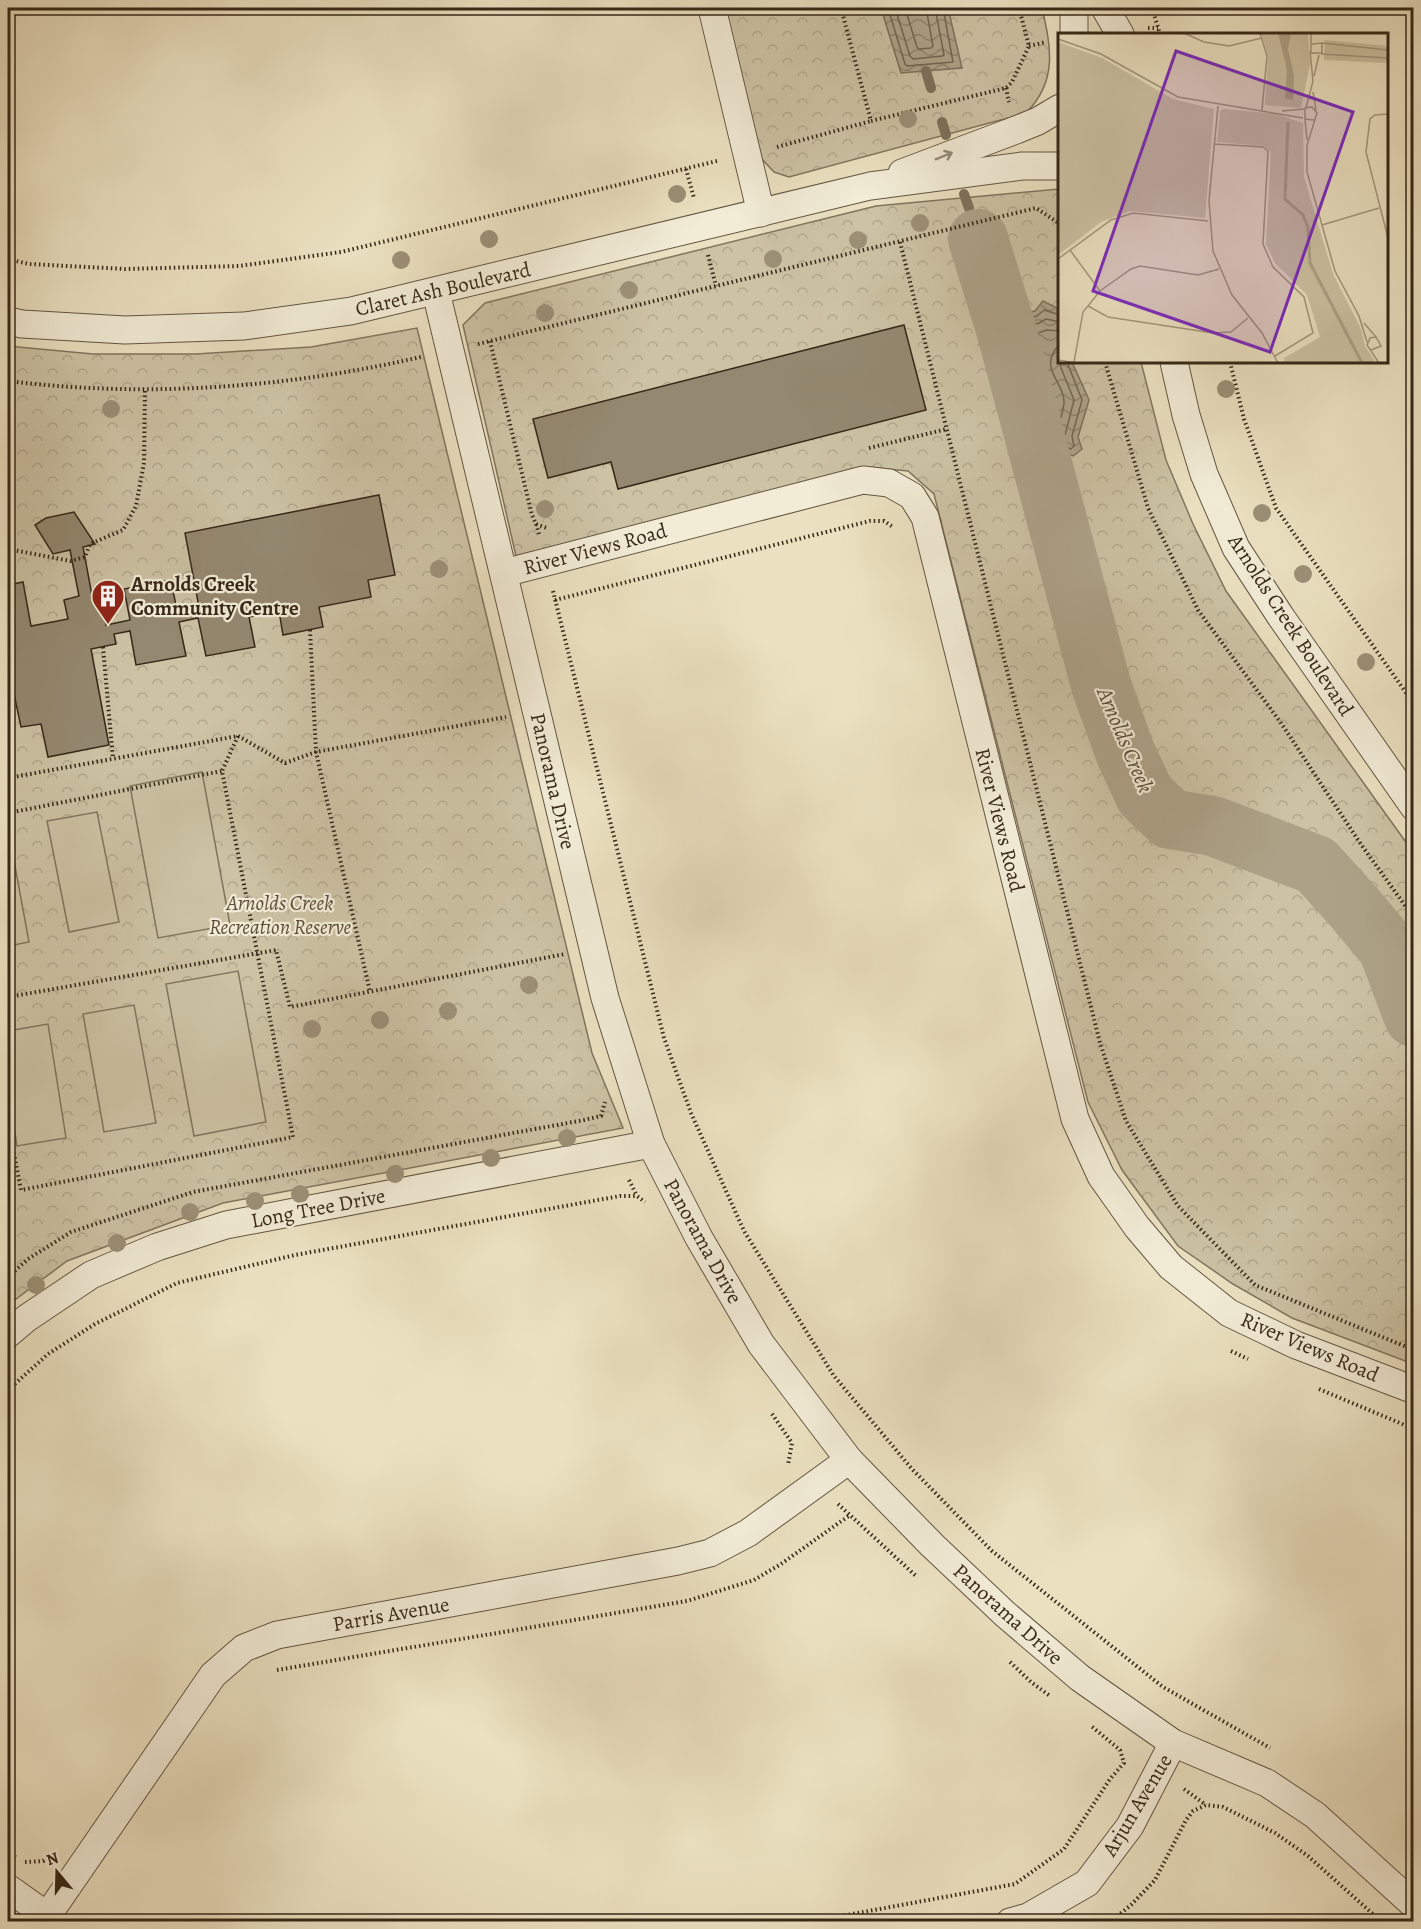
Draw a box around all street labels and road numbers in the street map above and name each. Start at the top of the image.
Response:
street label: Claret Ash Boulevard [353,255,534,323]
street label: River Views Road [520,516,671,582]
street label: Arnolds Creek Boulevard [1221,528,1361,722]
street label: Panorama Drive [524,710,582,852]
street label: River Views Road [969,745,1032,896]
street label: Panorama Drive [657,1173,749,1309]
street label: Long Tree Drive [249,1181,387,1235]
street label: River Views Road [1237,1305,1384,1389]
street label: Panorama Drive [947,1557,1069,1671]
street label: Parris Avenue [330,1590,452,1638]
street label: Arjun Avenue [1095,1749,1179,1862]

